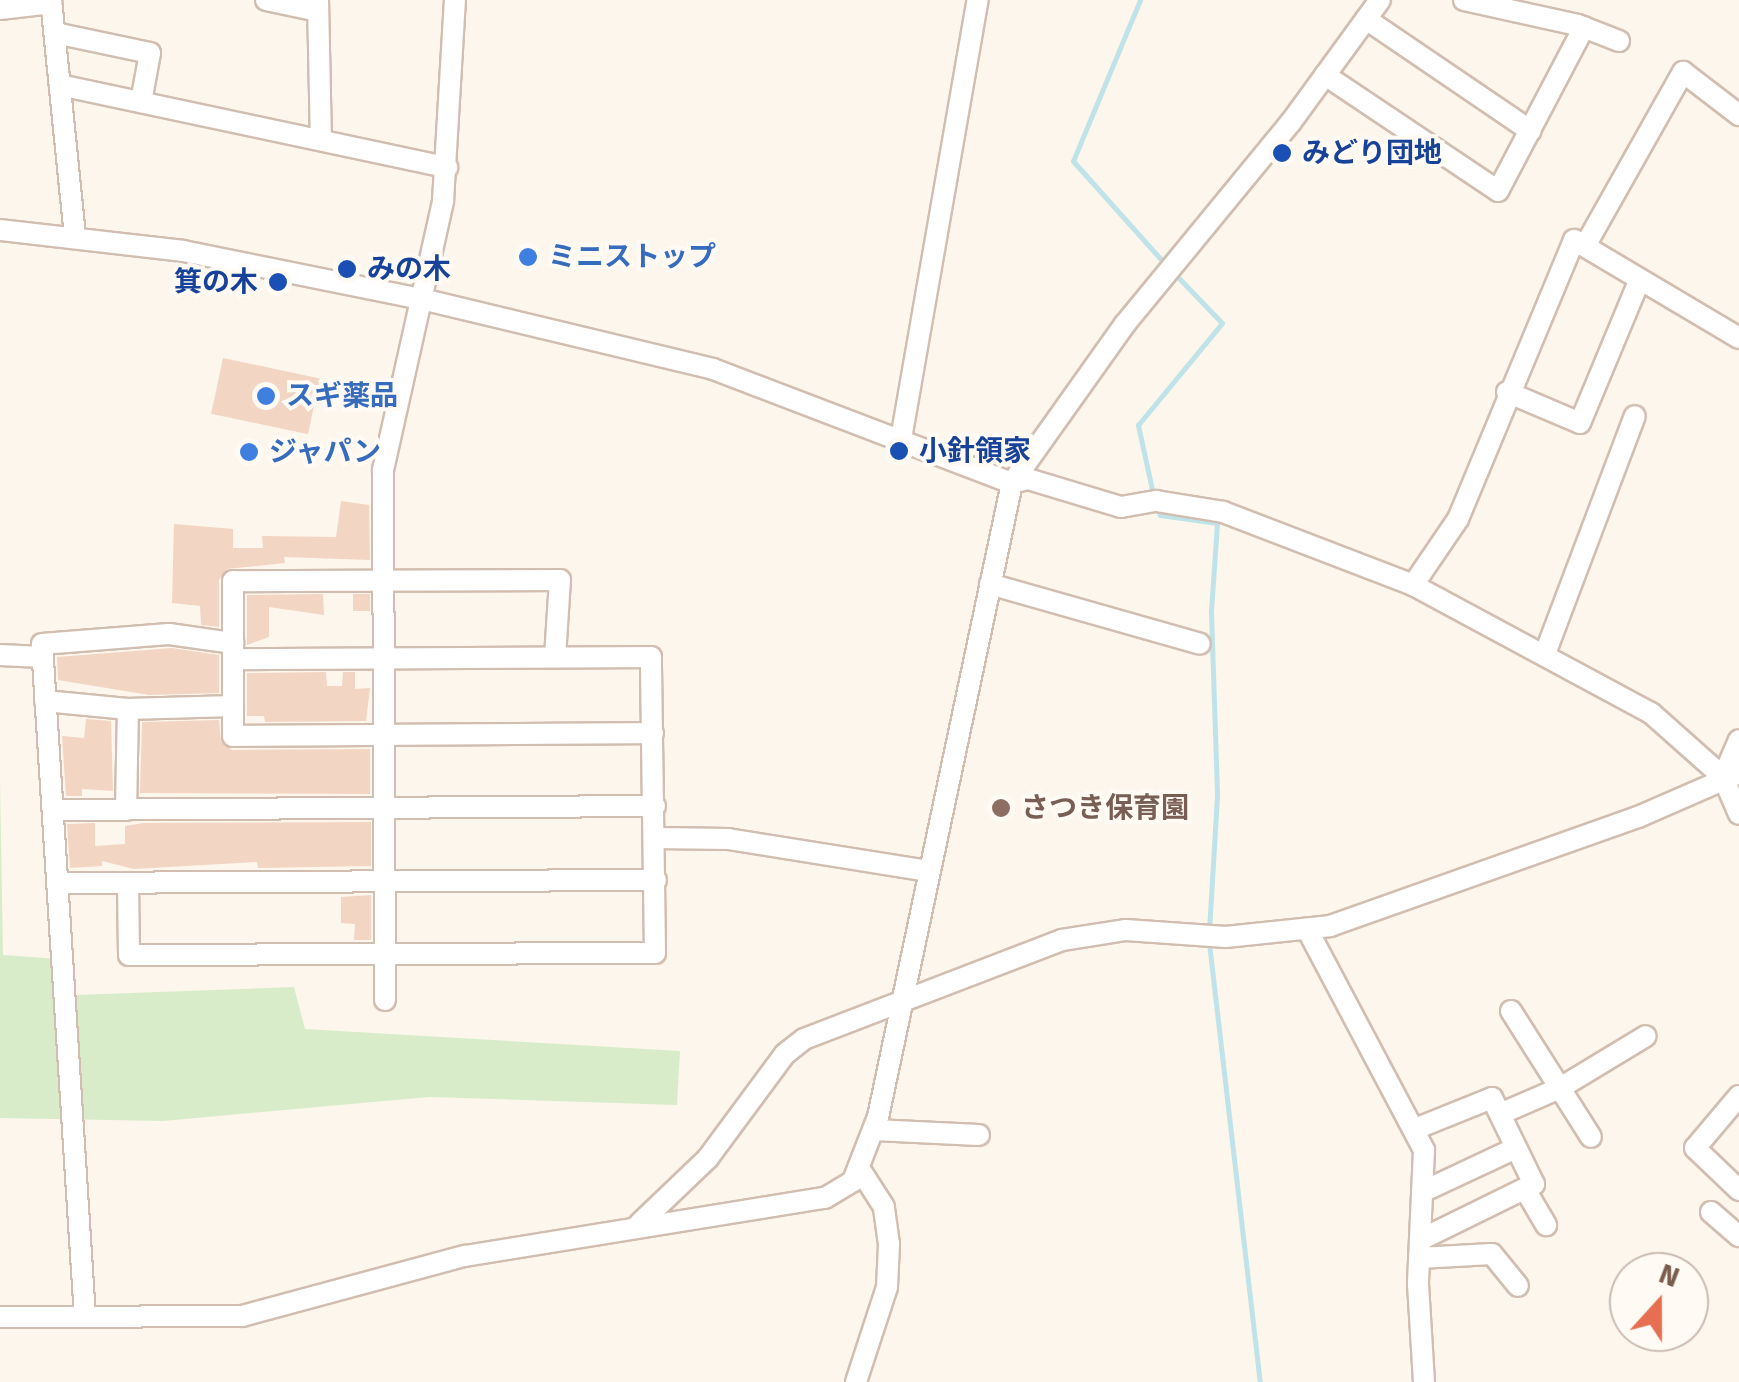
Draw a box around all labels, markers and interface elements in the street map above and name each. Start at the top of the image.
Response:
place label: みどり団地 [1302,136,1442,170]
marker: みどり団地 [1271,142,1293,164]
place label: ミニストップ [548,240,716,274]
marker: ミニストップ [517,246,539,268]
place label: みの木 [367,252,451,286]
marker: みの木 [336,258,358,280]
place label: 箕の木 [174,265,258,299]
marker: 箕の木 [267,271,289,293]
place label: スギ薬品 [286,379,398,413]
marker: スギ薬品 [255,385,277,407]
place label: 小針領家 [919,434,1031,468]
place label: ジャパン [269,435,381,469]
marker: 小針領家 [888,440,910,462]
marker: ジャパン [238,441,260,463]
place label: さつき保育園 [1021,791,1189,825]
marker: さつき保育園 [990,797,1012,819]
north arrow [1609,1252,1709,1352]
text: N [1655,1257,1684,1294]

